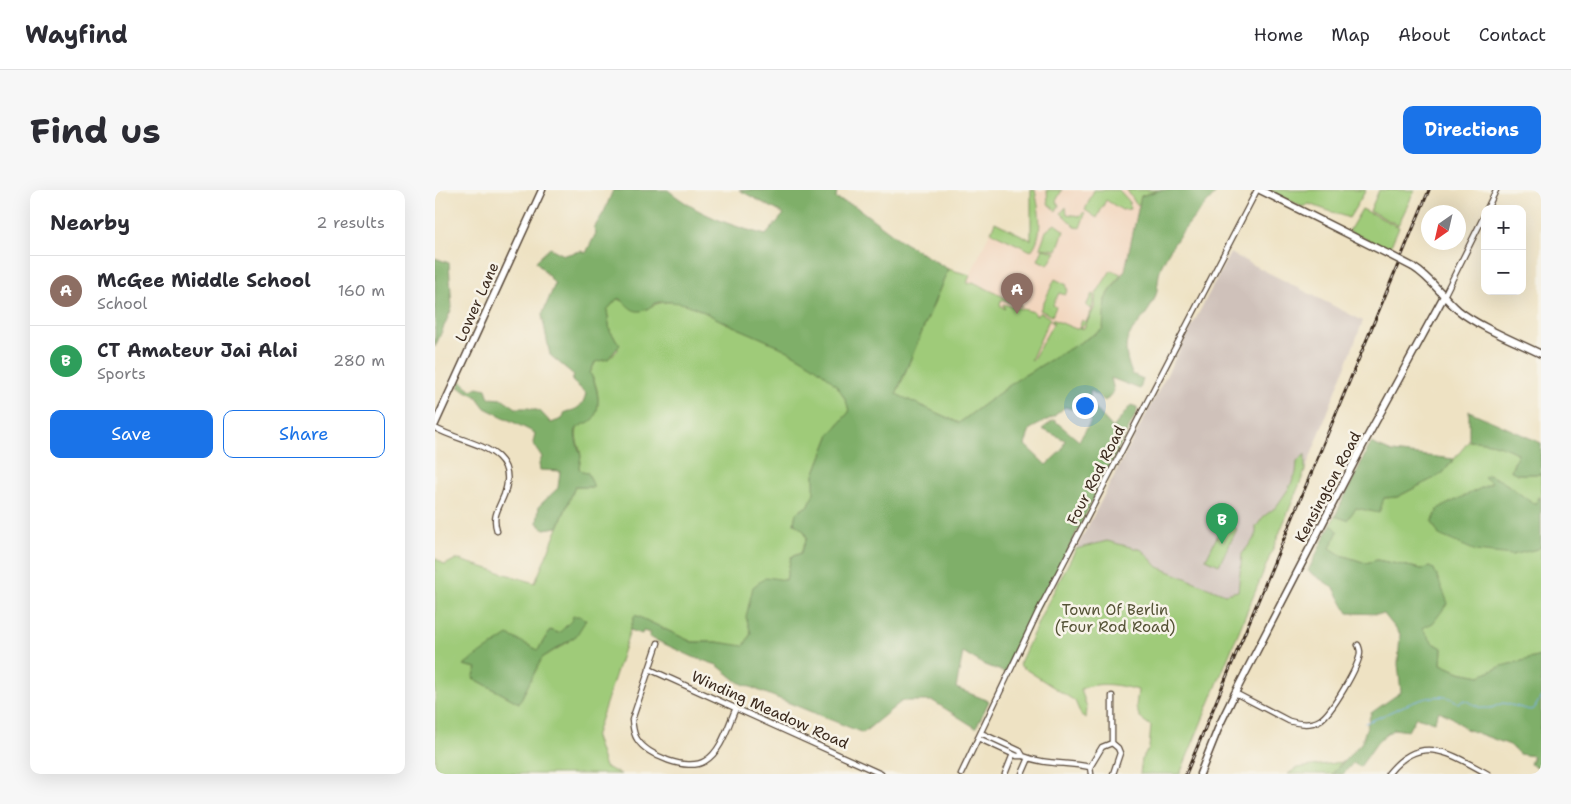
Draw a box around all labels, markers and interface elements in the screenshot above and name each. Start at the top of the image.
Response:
text: Wayfind [25,19,128,51]
text: Home [1254,23,1303,47]
text: Map [1331,23,1370,47]
text: About [1398,23,1451,47]
text: Contact [1479,23,1546,47]
button: Directions [1403,106,1541,154]
text: Find us [30,107,161,154]
north arrow [1421,205,1466,250]
map controls [1481,205,1526,295]
button: + [1481,205,1526,250]
text: Nearby [50,209,130,237]
text: 2 results [316,212,385,233]
button: − [1481,250,1526,295]
street label: Lower Lane [451,259,503,345]
text: McGee Middle School [97,268,311,293]
pin: A [1001,273,1033,314]
text: A [60,280,72,301]
text: 160 m [338,280,385,301]
text: School [97,293,147,314]
text: CT Amateur Jai Alai [97,338,298,363]
text: B [61,350,71,371]
text: 280 m [333,350,385,371]
text: Sports [97,363,146,384]
your location [1072,393,1098,419]
button: Save [50,410,213,458]
button: Share [223,410,385,458]
street label: Four Rod Road [1062,421,1130,528]
street label: Kensington Road [1290,428,1366,546]
pin: B [1206,503,1238,544]
park label: Town Of Berlin (Four Rod Road) [1055,600,1175,637]
street label: Winding Meadow Road [688,666,852,754]

